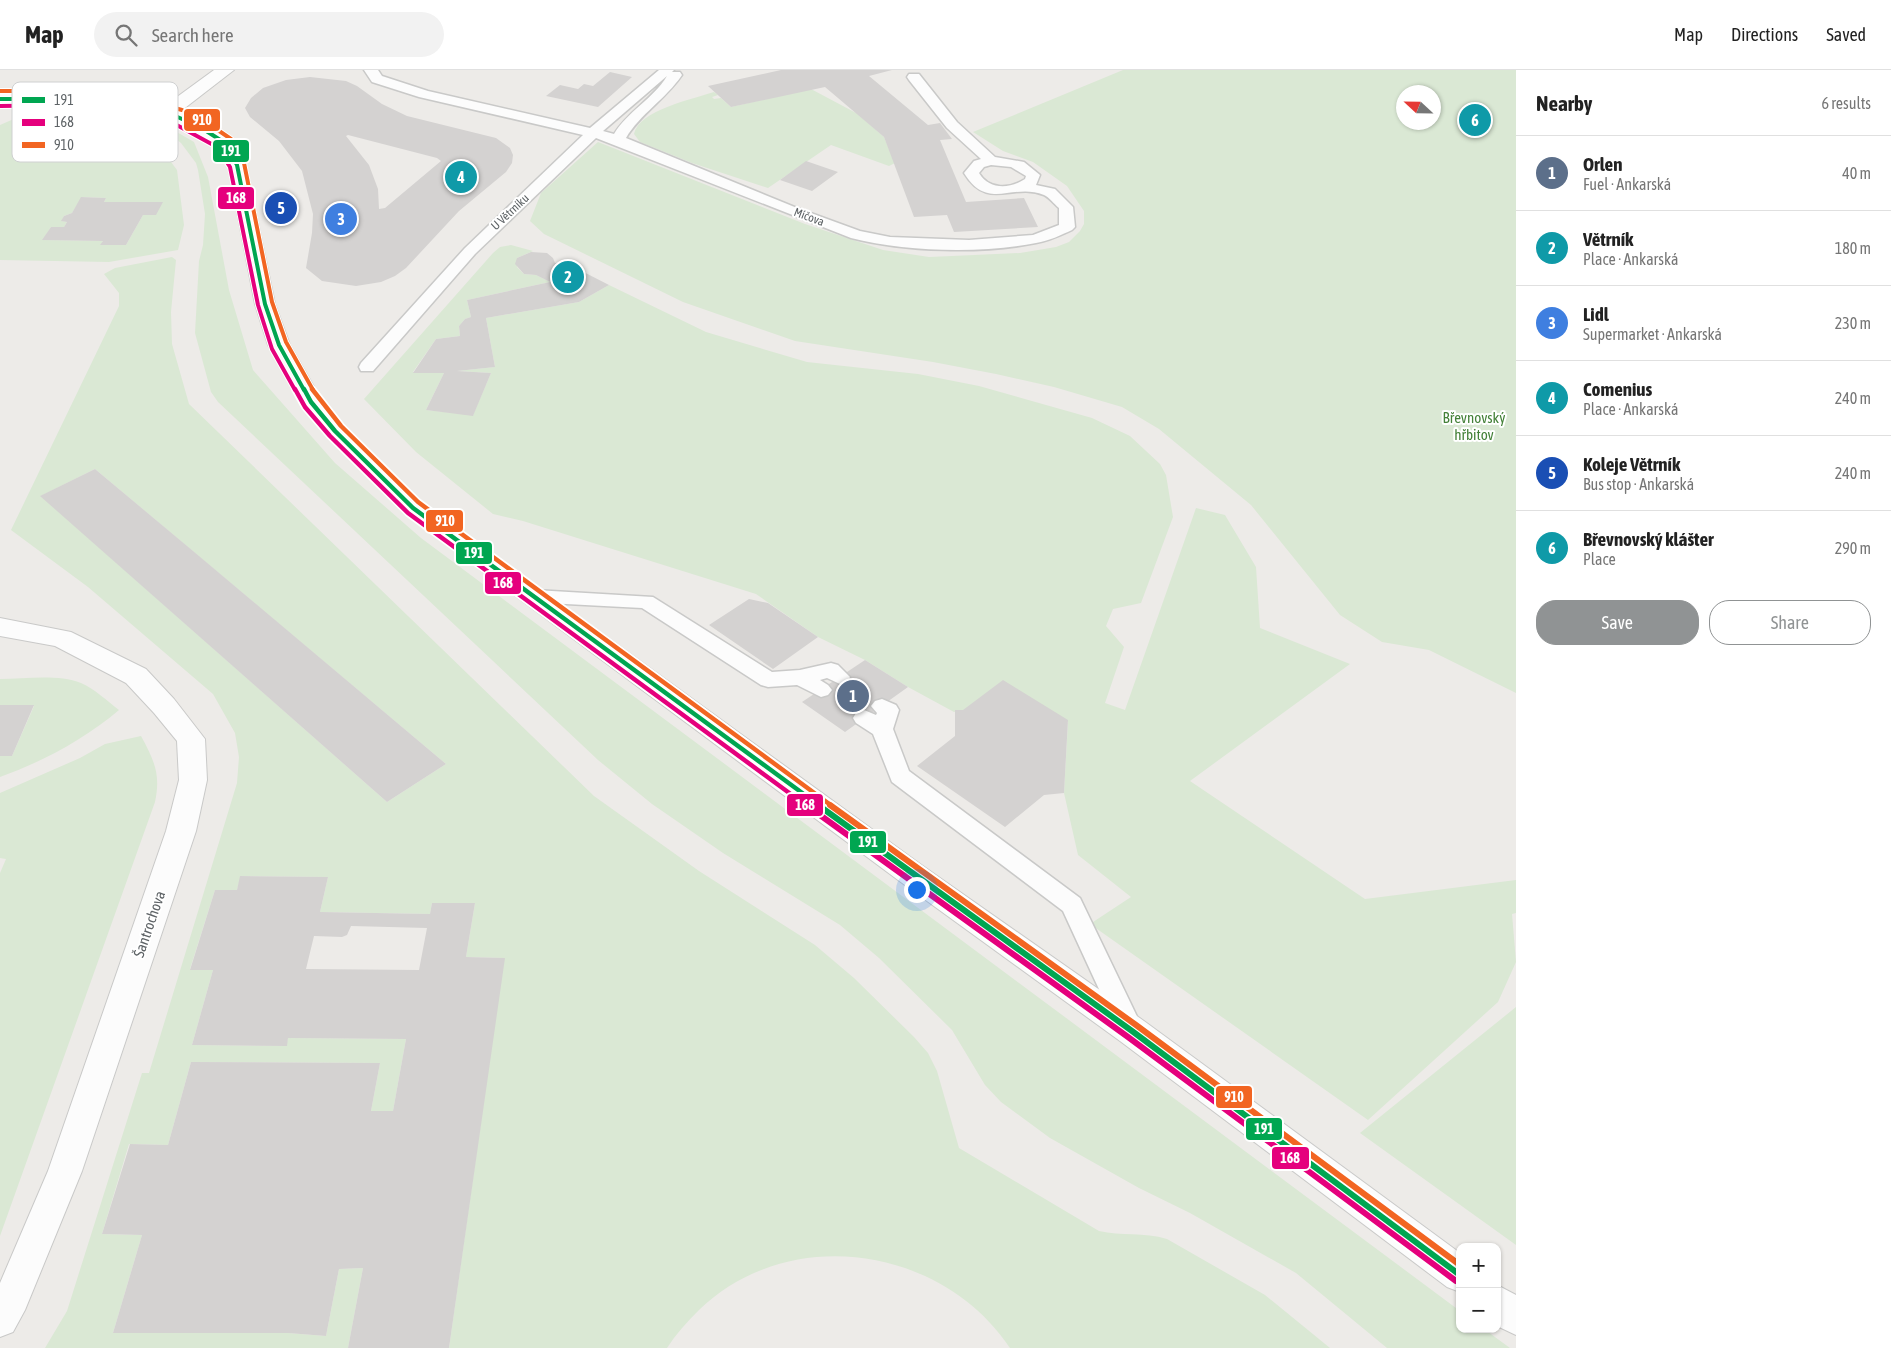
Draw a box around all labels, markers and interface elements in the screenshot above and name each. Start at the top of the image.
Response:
search box [94,12,444,57]
text: Map [25,21,64,48]
icon: search [112,21,140,49]
text: Search here [152,24,234,46]
text: Map [1674,24,1703,45]
text: Directions [1731,24,1798,45]
text: Saved [1826,24,1866,45]
legend [12,82,178,162]
north arrow [1396,85,1441,130]
text: Nearby [1536,91,1592,115]
text: 191 [54,92,74,108]
text: 6 results [1821,94,1871,112]
pin: 6 [1459,101,1491,139]
line badge: 910 [183,108,221,132]
text: 910 [192,112,212,128]
text: 168 [54,114,74,130]
text: 910 [54,137,74,153]
line badge: 191 [212,139,250,163]
text: 191 [221,143,241,159]
text: Orlen [1583,153,1622,175]
pin: 4 [445,158,477,196]
text: 1 [1548,164,1556,182]
text: 40 m [1842,164,1871,182]
text: Fuel · Ankarská [1583,175,1671,193]
line badge: 168 [217,186,255,210]
pin: 5 [265,189,297,227]
text: 168 [226,190,246,206]
street label: U Větrníku [488,191,532,233]
pin: 3 [325,200,357,238]
street label: Míčova [792,205,826,229]
text: Větrník [1583,228,1633,250]
text: 2 [1548,239,1556,257]
text: 180 m [1835,239,1871,257]
text: Place · Ankarská [1583,250,1678,268]
pin: 2 [552,258,584,296]
text: Lidl [1583,303,1609,325]
text: 3 [1548,314,1556,332]
text: 230 m [1835,314,1871,332]
text: Supermarket · Ankarská [1583,325,1722,343]
text: Comenius [1583,378,1652,400]
text: 4 [1548,389,1556,407]
text: 240 m [1835,389,1871,407]
text: Place · Ankarská [1583,400,1678,418]
park label: Břevnovský hřbitov [1443,409,1505,443]
text: Koleje Větrník [1583,453,1680,475]
text: 5 [1548,464,1556,482]
text: 240 m [1835,464,1871,482]
text: Bus stop · Ankarská [1583,475,1694,493]
line badge: 910 [425,509,464,533]
text: 910 [435,513,455,529]
text: Břevnovský klášter [1583,528,1714,550]
text: 6 [1548,539,1556,557]
text: 290 m [1835,539,1871,557]
line badge: 191 [455,541,493,565]
text: 191 [464,545,484,561]
text: Place [1583,550,1616,568]
line badge: 168 [484,571,522,595]
text: 168 [493,575,513,591]
button: Save [1536,600,1699,645]
button: Share [1709,600,1871,645]
pin: 1 [837,677,869,715]
line badge: 168 [786,793,824,817]
text: 168 [795,797,815,813]
line badge: 191 [849,830,887,854]
text: 191 [858,834,878,850]
your location [904,877,930,903]
street label: Šantrochova [130,889,168,959]
line badge: 910 [1215,1085,1253,1109]
text: 910 [1224,1089,1244,1105]
line badge: 191 [1245,1117,1283,1141]
text: 191 [1254,1121,1274,1137]
line badge: 168 [1271,1146,1310,1170]
text: 168 [1280,1150,1300,1166]
map controls [1456,1243,1501,1333]
button: + [1456,1243,1501,1288]
button: − [1456,1288,1501,1333]

